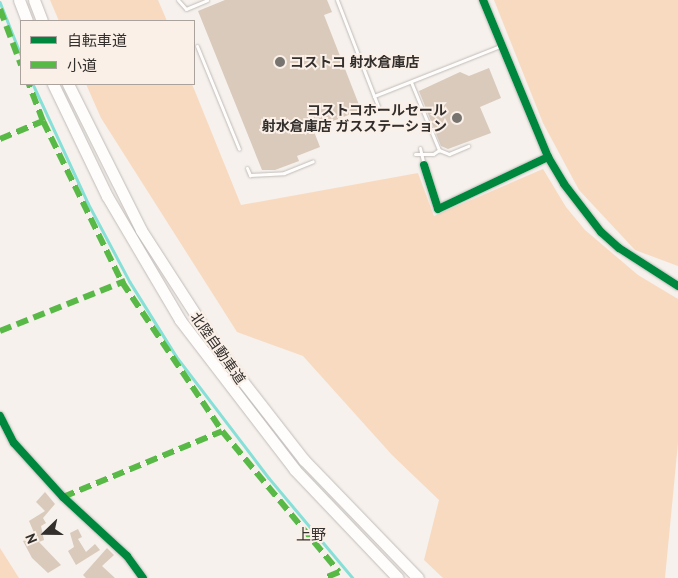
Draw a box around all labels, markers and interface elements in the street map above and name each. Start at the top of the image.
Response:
legend [20,20,195,85]
text: 自転車道 [67,31,127,50]
place label: コストコ 射水倉庫店 [290,54,420,70]
text: 小道 [67,56,97,75]
marker: コストコ 射水倉庫店 [274,56,286,68]
place label: コストコホールセール 射水倉庫店 ガスステーション [261,102,447,134]
marker: コストコホールセール 射水倉庫店 ガスステーション [451,112,463,124]
street label: 北陸自動車道 [187,309,249,387]
north arrow [20,508,70,558]
district label: 上野 [296,526,326,544]
text: N [21,531,41,546]

